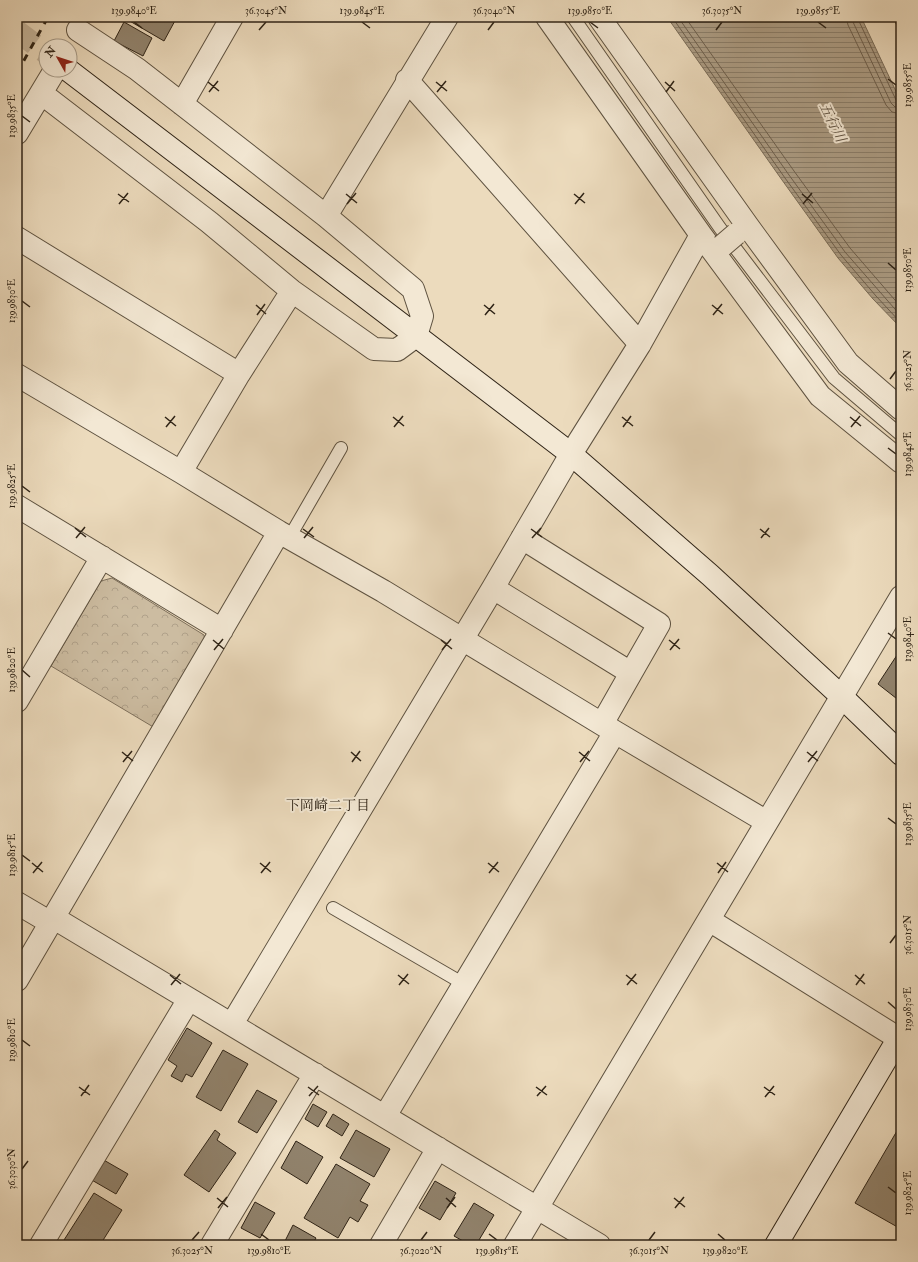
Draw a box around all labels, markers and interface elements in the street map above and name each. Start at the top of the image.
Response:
text: 139.9840°E [111,5,157,17]
text: 36.3045°N [245,5,287,17]
text: 139.9845°E [340,5,384,17]
text: 36.3040°N [473,5,515,17]
text: 139.9850°E [568,5,612,17]
text: 36.3035°N [702,5,742,17]
text: 139.9855°E [796,5,840,17]
north arrow [38,38,78,78]
text: N [42,43,59,61]
text: 139.9855°E [902,63,914,107]
text: 139.9835°E [6,94,18,138]
water label: 五行川 [816,100,850,147]
text: 139.9850°E [902,248,914,292]
text: 139.9830°E [6,279,18,323]
text: 36.3025°N [902,350,914,392]
text: 139.9845°E [902,432,914,476]
text: 139.9825°E [6,464,18,508]
text: 139.9840°E [902,616,914,662]
text: 139.9820°E [6,647,18,693]
district label: 下岡崎二丁目 [286,797,370,814]
text: 139.9835°E [902,802,914,846]
text: 139.9815°E [6,834,18,876]
text: 36.3015°N [902,915,914,955]
text: 139.9830°E [902,987,914,1031]
text: 139.9810°E [6,1018,18,1062]
text: 36.3030°N [6,1148,18,1190]
text: 139.9825°E [902,1171,914,1215]
text: 36.3025°N [171,1245,213,1257]
text: 139.9810°E [247,1245,291,1257]
text: 36.3020°N [400,1245,442,1257]
text: 139.9815°E [476,1245,518,1257]
text: 36.3015°N [629,1245,669,1257]
text: 139.9820°E [702,1245,748,1257]

